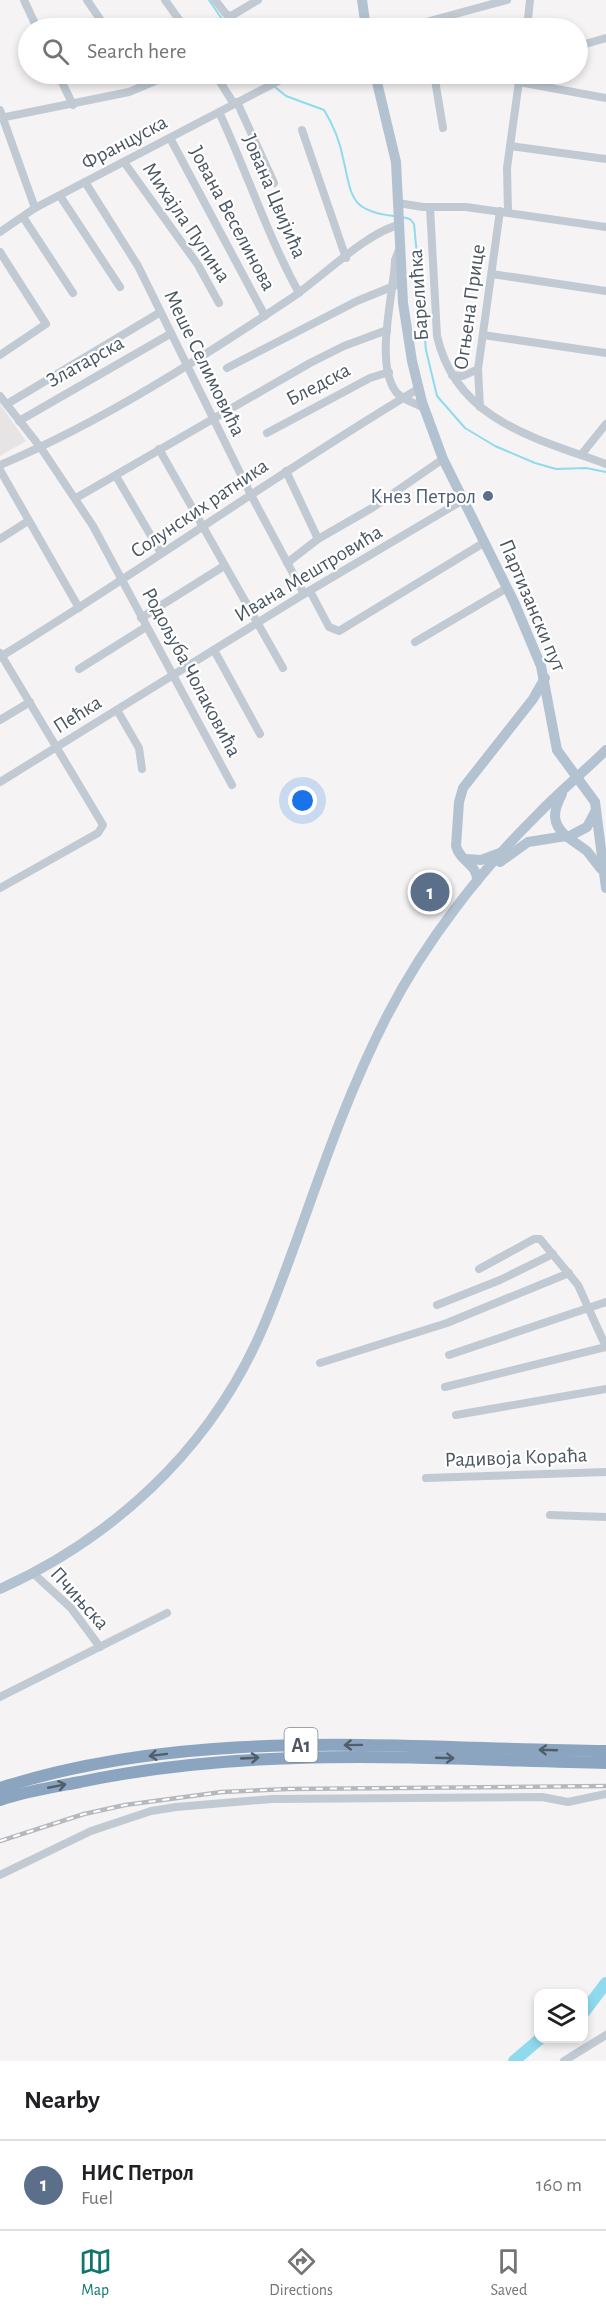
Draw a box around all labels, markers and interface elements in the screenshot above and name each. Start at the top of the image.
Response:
search box [18,18,588,84]
icon: search [39,35,72,68]
text: Search here [87,40,186,62]
street label: Француска [78,111,171,174]
street label: Јована Цвијића [239,131,310,262]
street label: Јована Веселинова [186,142,280,295]
street label: Михајла Пупина [139,158,235,287]
street label: Огњена Прице [450,243,489,371]
street label: Барелићка [405,248,432,342]
street label: Меше Селимовића [160,287,249,440]
street label: Златарска [43,332,128,391]
street label: Бледска [283,359,354,410]
street label: Солунских ратника [127,454,272,562]
place label: Кнез Петрол [370,486,476,507]
marker: Кнез Петрол [481,489,495,503]
street label: Ивана Мештровића [231,521,386,626]
street label: Партизански пут [495,536,570,675]
street label: Родољуба Чолаковића [138,584,245,761]
street label: Пећка [49,691,105,737]
your location [288,786,317,815]
pin: 1 [410,870,450,914]
street label: Радивоја Кораћа [444,1444,588,1470]
street label: Пчињска [46,1563,113,1634]
road number: A1 [284,1728,318,1762]
one-way arrow [343,1739,363,1751]
one-way arrow [538,1744,558,1756]
one-way arrow [149,1750,169,1761]
one-way arrow [239,1753,259,1764]
one-way arrow [434,1753,454,1764]
one-way arrow [46,1780,66,1791]
map controls [534,1989,588,2043]
button: layers [534,1989,588,2043]
text: Nearby [24,2087,100,2113]
text: НИС Петрол [81,2162,194,2184]
text: 1 [40,2175,47,2195]
text: 160 m [536,2175,582,2195]
text: Fuel [81,2188,113,2208]
tab: Map [79,2245,112,2300]
tab: Directions [269,2245,333,2300]
tab: Saved [491,2245,527,2300]

